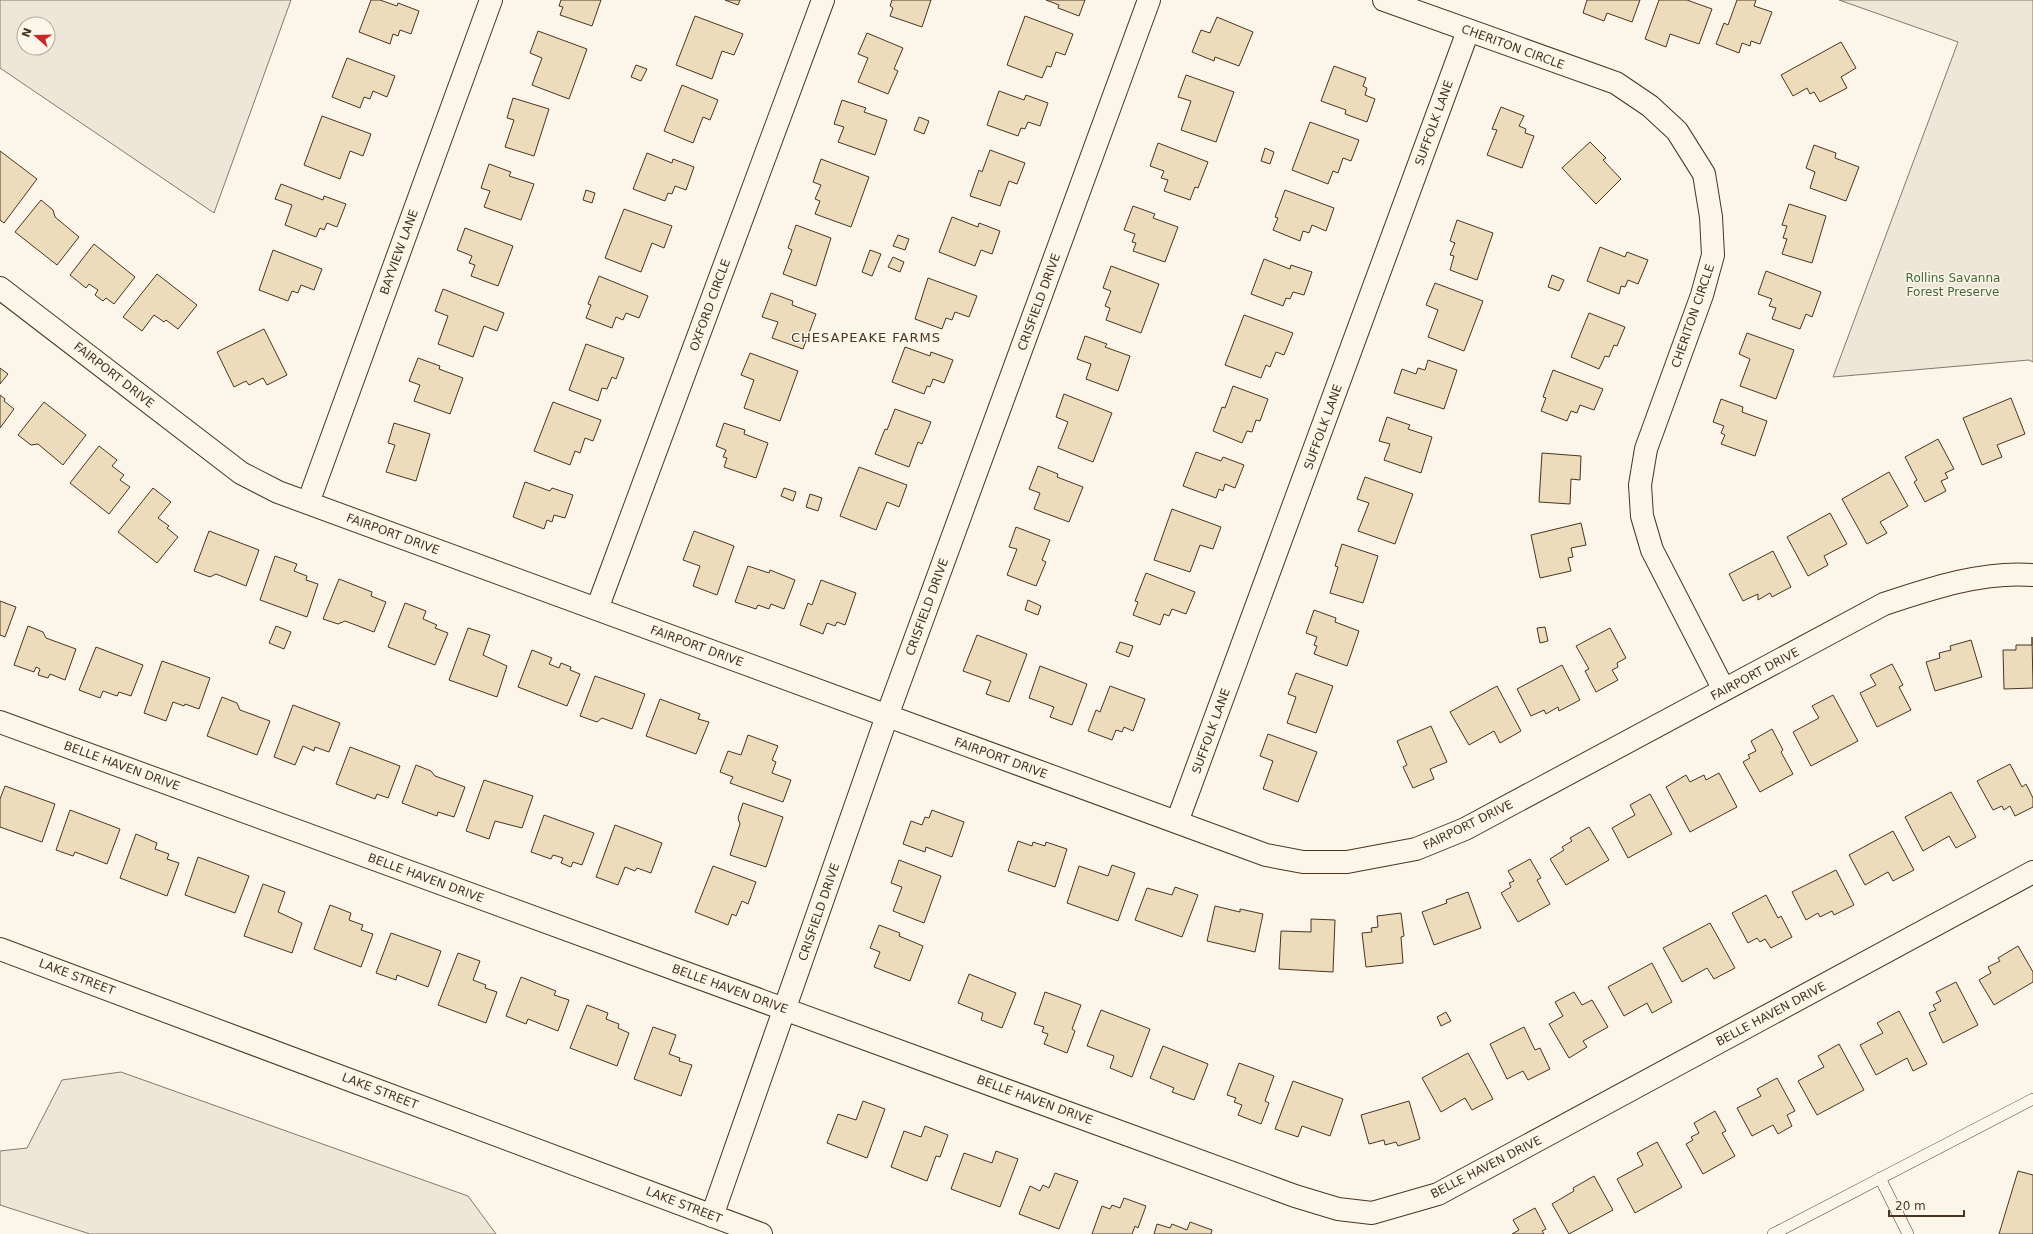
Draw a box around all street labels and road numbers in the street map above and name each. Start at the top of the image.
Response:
street label: CHERITON CIRCLE [1460,22,1566,72]
street label: SUFFOLK LANE [1412,78,1456,168]
street label: BAYVIEW LANE [377,208,421,296]
street label: CRISFIELD DRIVE [1015,251,1063,353]
street label: OXFORD CIRCLE [687,257,733,353]
street label: CHERITON CIRCLE [1669,262,1717,370]
street label: FAIRPORT DRIVE [71,339,157,411]
street label: SUFFOLK LANE [1301,382,1345,472]
street label: FAIRPORT DRIVE [345,511,441,557]
street label: CRISFIELD DRIVE [903,556,951,658]
street label: FAIRPORT DRIVE [649,623,745,669]
street label: FAIRPORT DRIVE [1708,645,1802,703]
street label: SUFFOLK LANE [1189,686,1233,776]
street label: FAIRPORT DRIVE [953,735,1049,781]
street label: BELLE HAVEN DRIVE [62,738,182,794]
street label: FAIRPORT DRIVE [1421,797,1515,853]
street label: BELLE HAVEN DRIVE [366,850,486,906]
street label: CRISFIELD DRIVE [796,861,842,963]
street label: LAKE STREET [37,956,118,998]
street label: BELLE HAVEN DRIVE [670,961,790,1017]
street label: BELLE HAVEN DRIVE [1714,979,1828,1049]
street label: LAKE STREET [340,1070,421,1112]
street label: BELLE HAVEN DRIVE [975,1072,1095,1128]
street label: BELLE HAVEN DRIVE [1428,1133,1544,1201]
street label: LAKE STREET [644,1184,725,1226]

